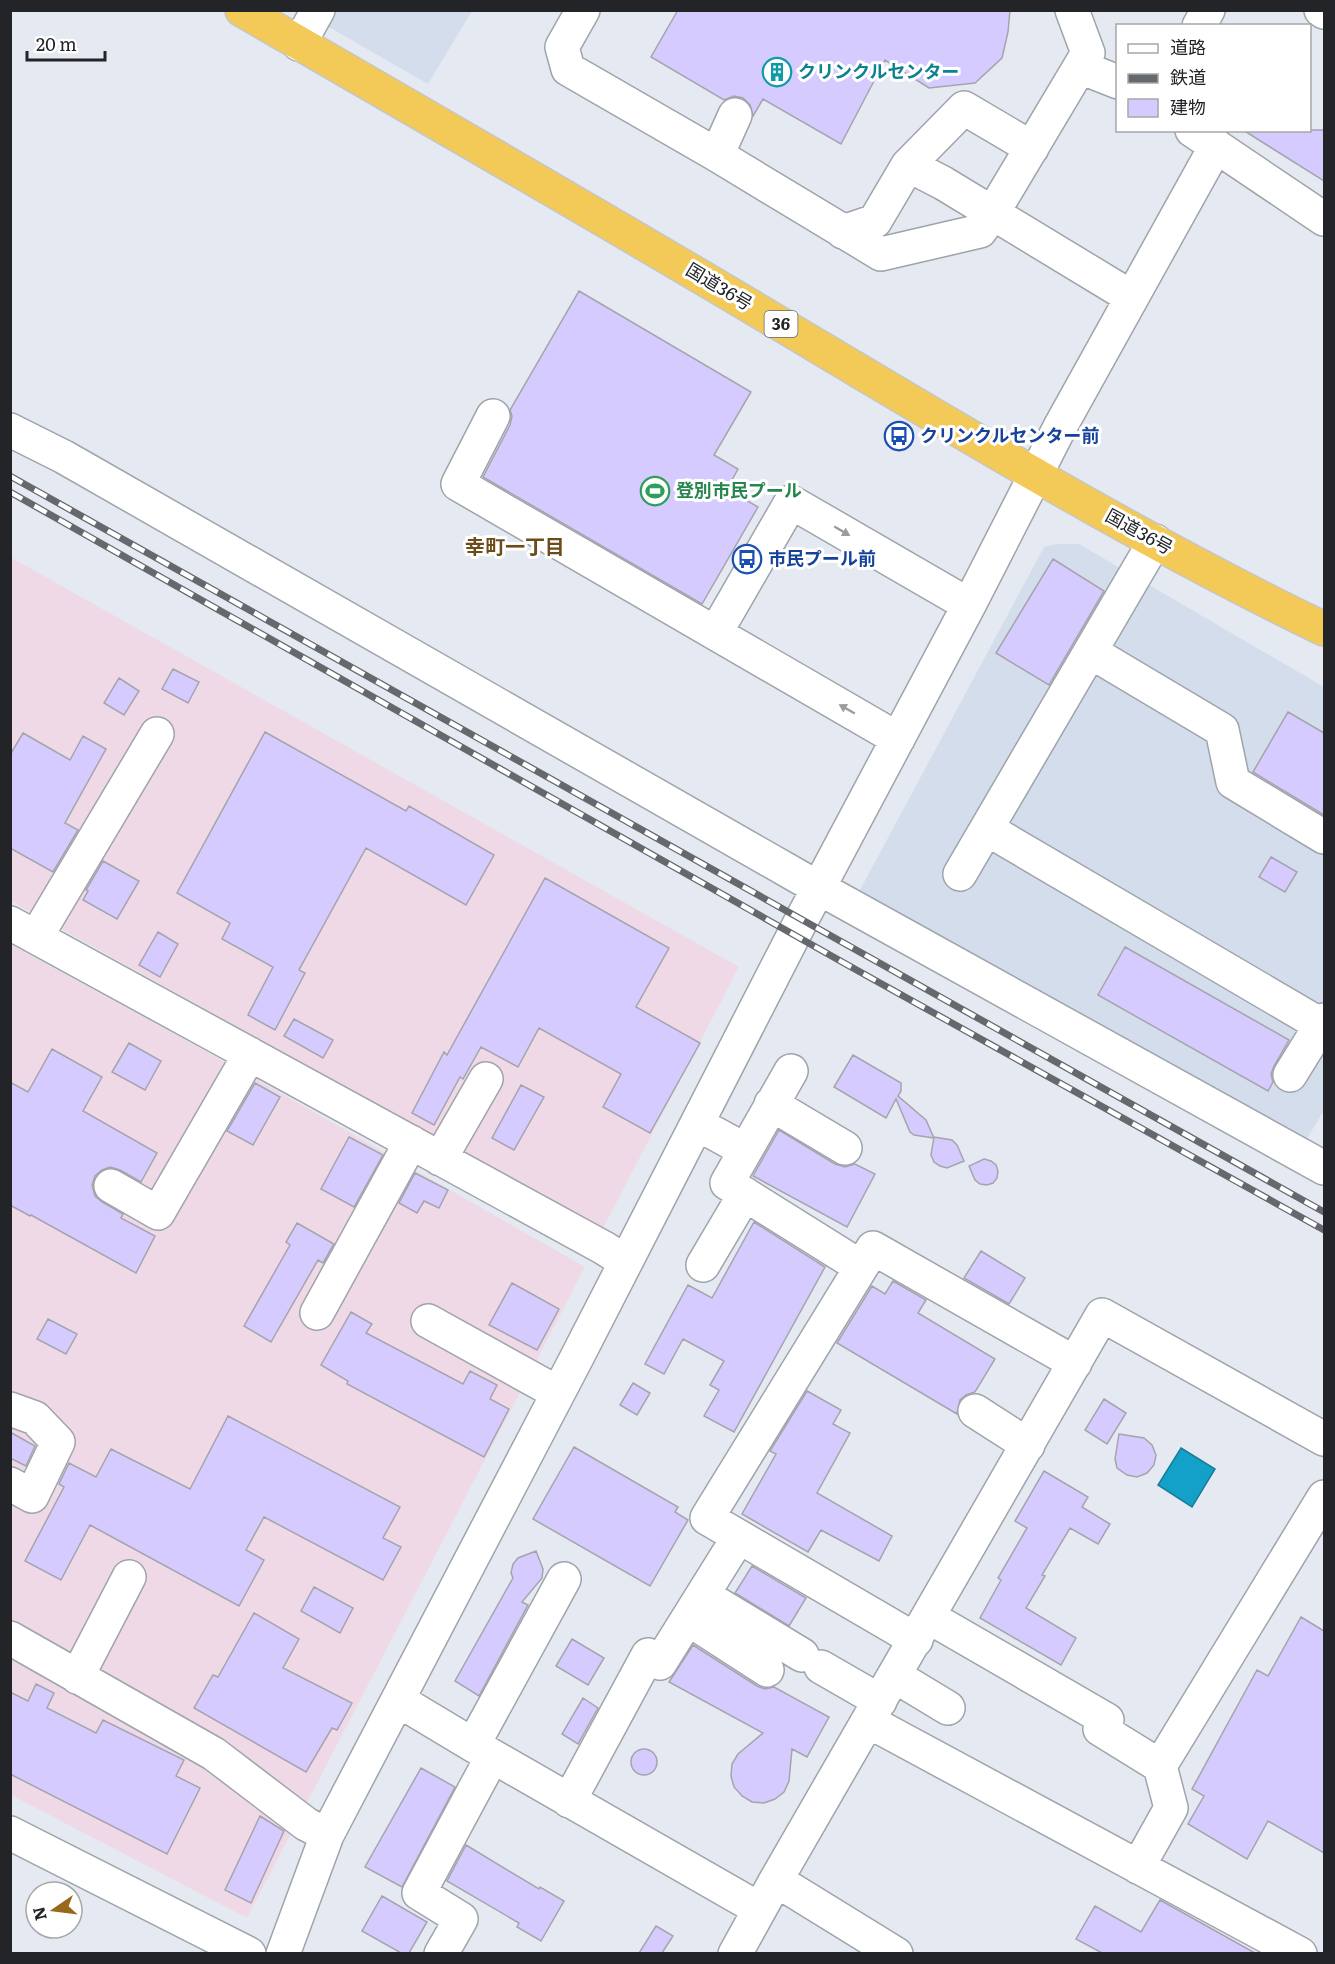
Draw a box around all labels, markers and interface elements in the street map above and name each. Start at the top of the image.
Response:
scale bar [27,24,105,62]
legend [1116,24,1311,132]
text: 20 m [36,30,77,57]
text: 道路 [1170,33,1206,60]
building icon: クリンクルセンター [761,56,793,88]
place label: クリンクルセンター [798,57,959,84]
text: 鉄道 [1170,63,1206,90]
text: 建物 [1170,93,1206,120]
street label: 国道36号 [681,255,758,316]
road number: 36 [764,311,798,337]
bus stop icon: クリンクルセンター前 [883,420,915,452]
place label: クリンクルセンター前 [920,421,1099,448]
sports icon: 登別市民プール [639,475,671,507]
place label: 登別市民プール [676,476,802,503]
street label: 国道36号 [1101,501,1178,560]
one-way arrow [834,526,850,537]
district label: 幸町一丁目 [465,530,565,560]
bus stop icon: 市民プール前 [731,543,763,575]
place label: 市民プール前 [768,544,876,571]
one-way arrow [838,704,855,714]
north arrow [24,1880,84,1940]
text: N [25,1904,52,1923]

